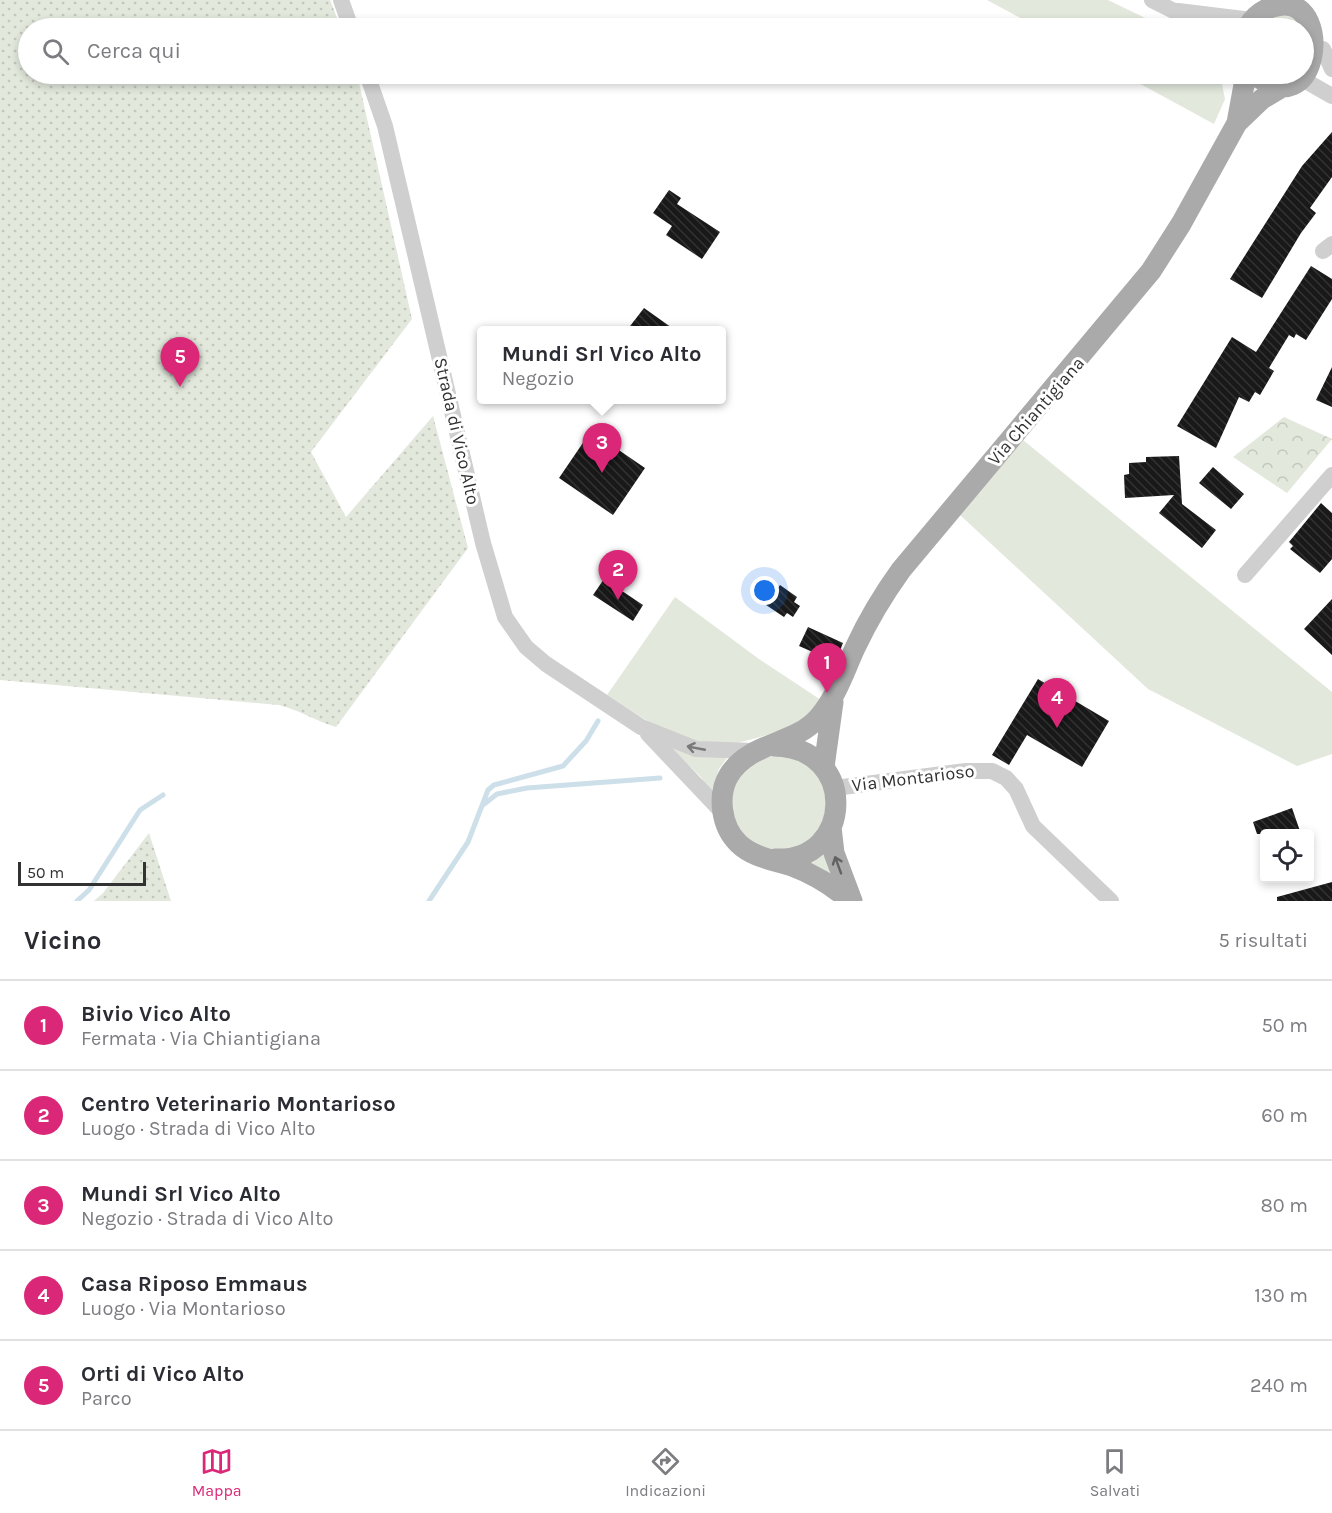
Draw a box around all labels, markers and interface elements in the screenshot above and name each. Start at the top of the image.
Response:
search box [18,18,1314,84]
icon: search [39,35,72,68]
text: Cerca qui [87,38,181,64]
popup [477,326,726,404]
pin: 5 [160,338,200,387]
text: Mundi Srl Vico Alto [502,341,701,367]
street label: Via Chiantigiana [983,352,1089,470]
street label: Strada di Vico Alto [429,355,485,507]
text: Negozio [502,367,574,390]
pin: 3 [582,424,622,473]
pin: 2 [598,550,638,600]
your location [750,576,779,605]
pin: 1 [808,644,846,693]
pin: 4 [1038,678,1076,728]
one-way arrow [687,742,707,753]
street label: Via Montarioso [850,760,976,796]
map controls [1260,829,1314,883]
button: locate [1260,829,1314,883]
one-way arrow [832,856,843,875]
scale bar [18,859,146,886]
text: 50 m [27,863,64,882]
text: Vicino [24,925,101,956]
text: 5 risultati [1219,929,1308,952]
text: Bivio Vico Alto [81,1001,231,1027]
text: 1 [40,1014,47,1037]
text: 50 m [1261,1014,1308,1037]
text: Fermata · Via Chiantigiana [81,1027,321,1050]
text: Centro Veterinario Montarioso [81,1091,396,1117]
text: 2 [37,1104,50,1127]
text: 60 m [1261,1104,1308,1127]
text: Luogo · Strada di Vico Alto [81,1117,315,1140]
text: Mundi Srl Vico Alto [81,1181,281,1207]
text: 3 [37,1194,50,1217]
text: 80 m [1260,1194,1308,1217]
text: Negozio · Strada di Vico Alto [81,1207,333,1230]
text: Casa Riposo Emmaus [81,1271,308,1297]
text: 4 [38,1284,49,1307]
text: 130 m [1254,1284,1308,1307]
text: Luogo · Via Montarioso [81,1297,286,1320]
text: Orti di Vico Alto [81,1361,244,1387]
text: 5 [38,1374,49,1397]
text: 240 m [1250,1374,1308,1397]
text: Parco [81,1387,132,1410]
tab: Mappa [192,1445,242,1500]
tab: Indicazioni [625,1445,706,1500]
tab: Salvati [1090,1445,1140,1500]

